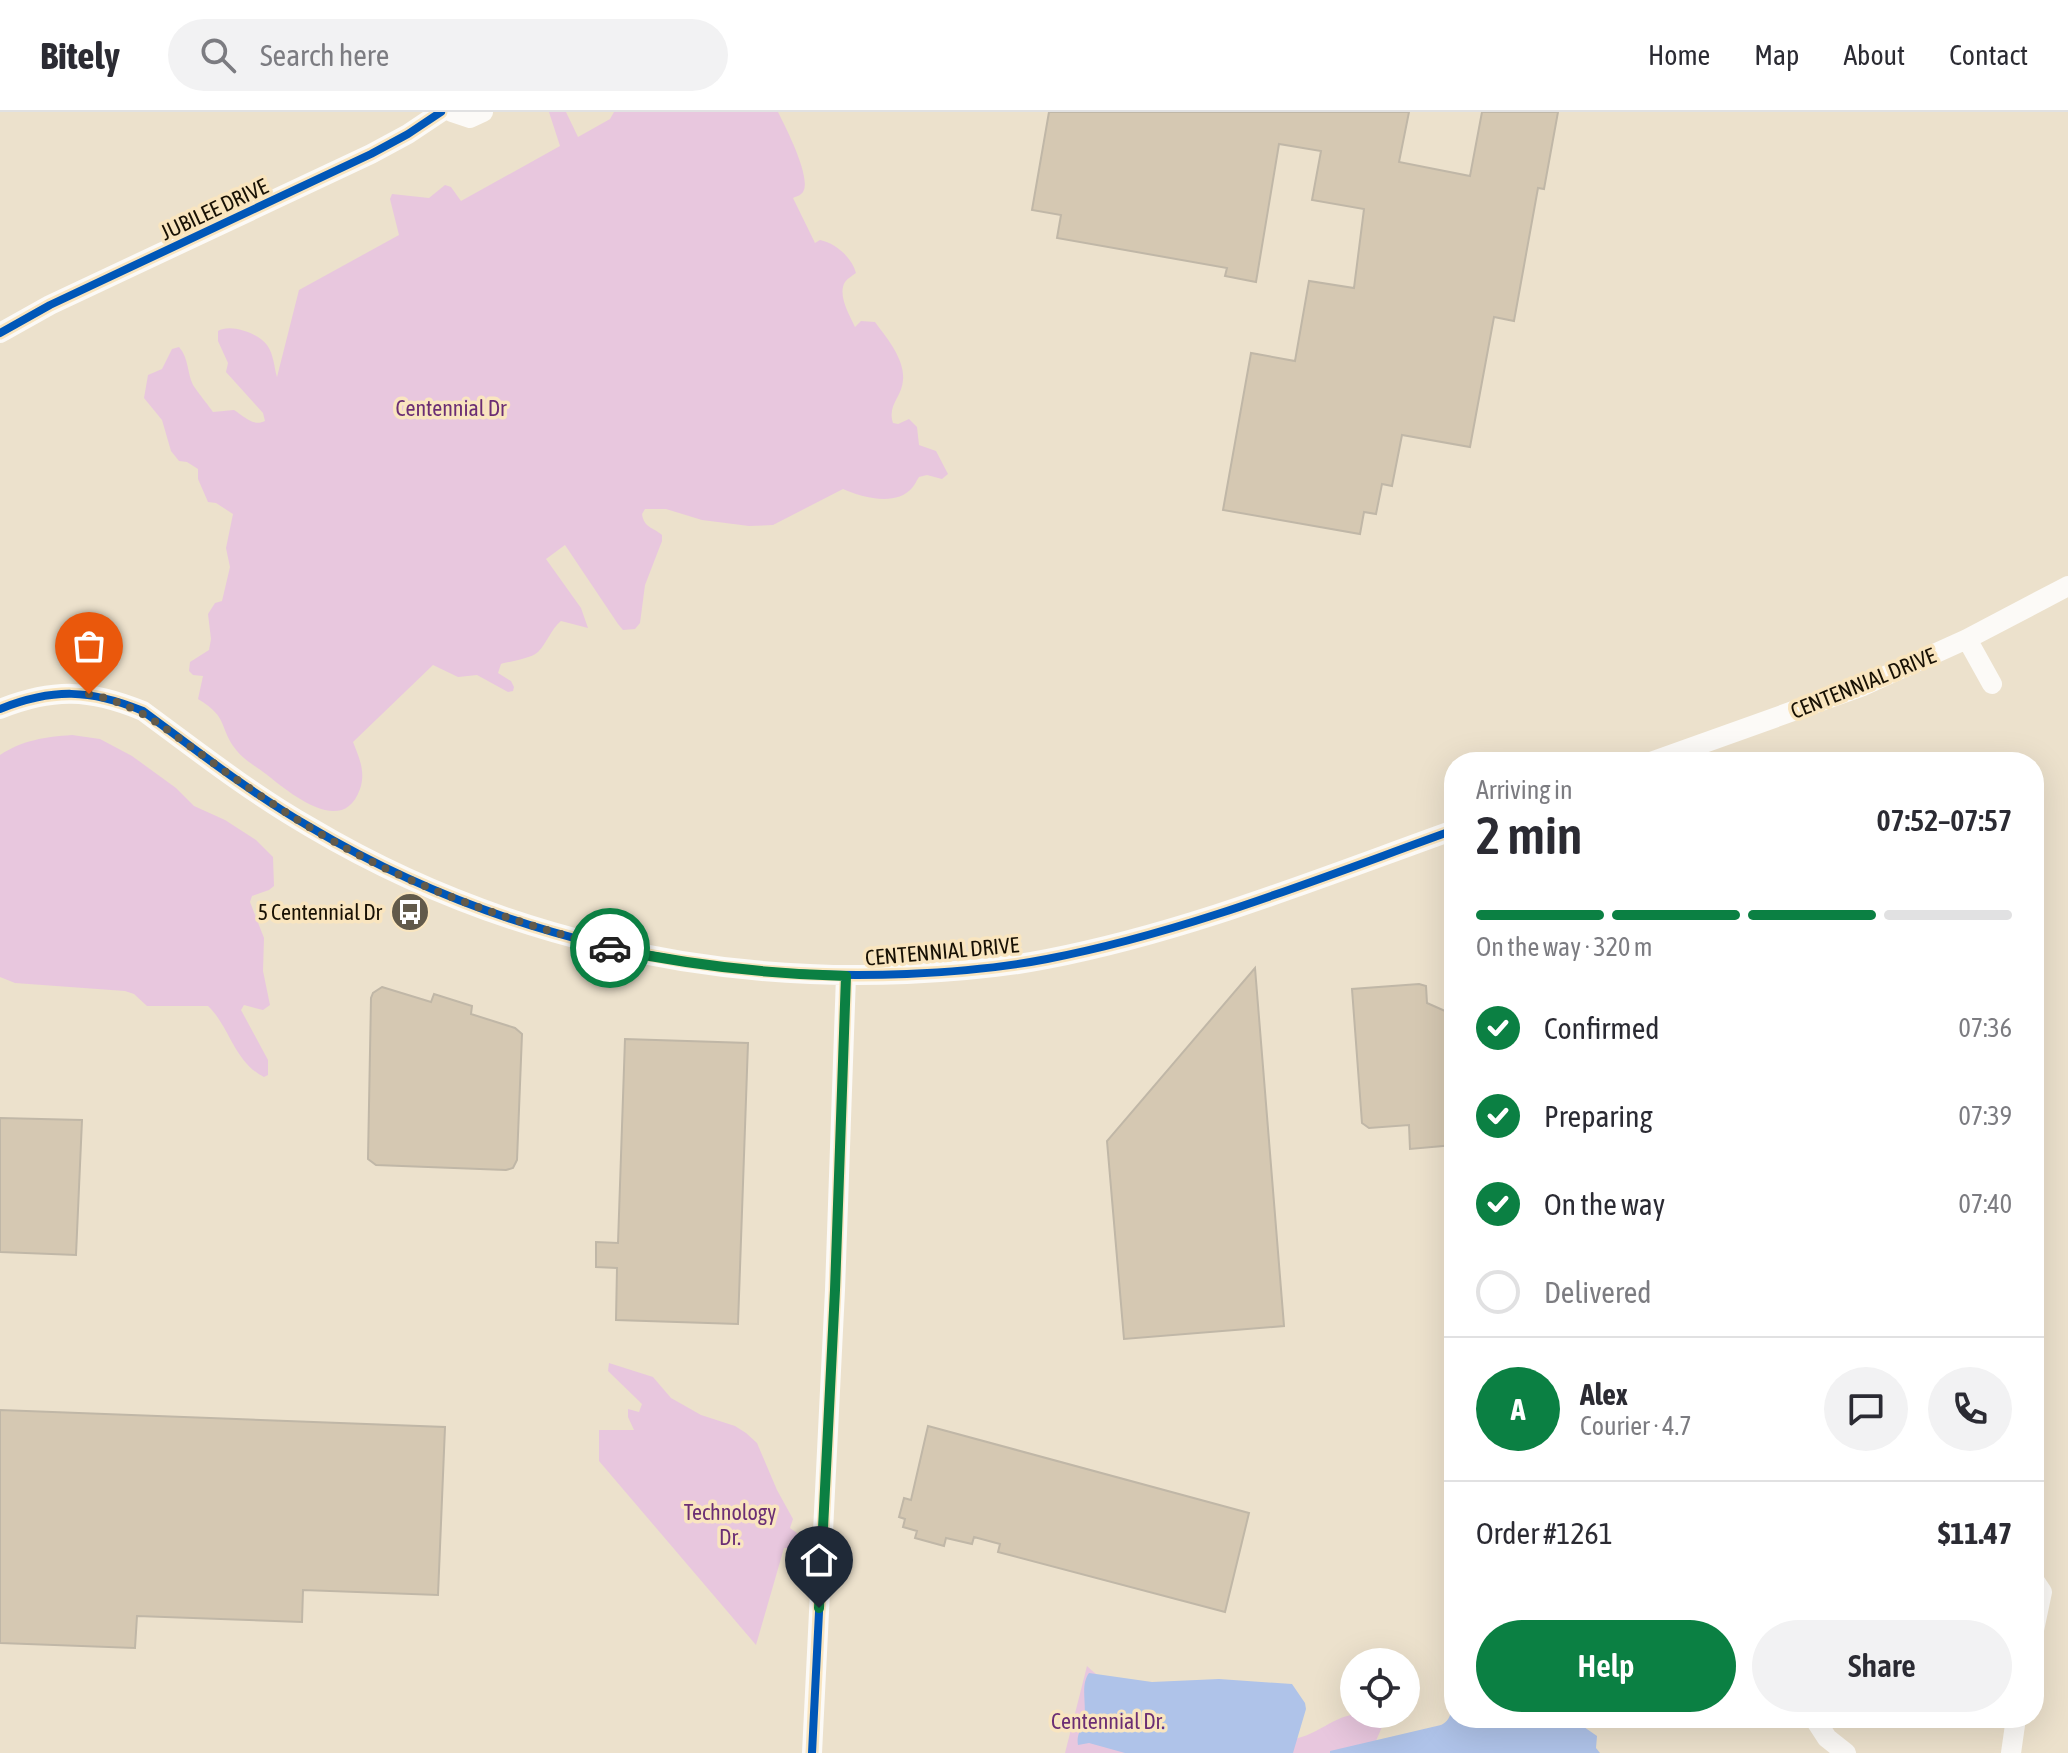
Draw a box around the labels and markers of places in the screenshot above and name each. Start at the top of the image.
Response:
pin [55,612,123,694]
bus stop icon: 5 Centennial Dr [389,891,431,933]
place label: 5 Centennial Dr [258,899,382,925]
pin [785,1526,853,1608]

